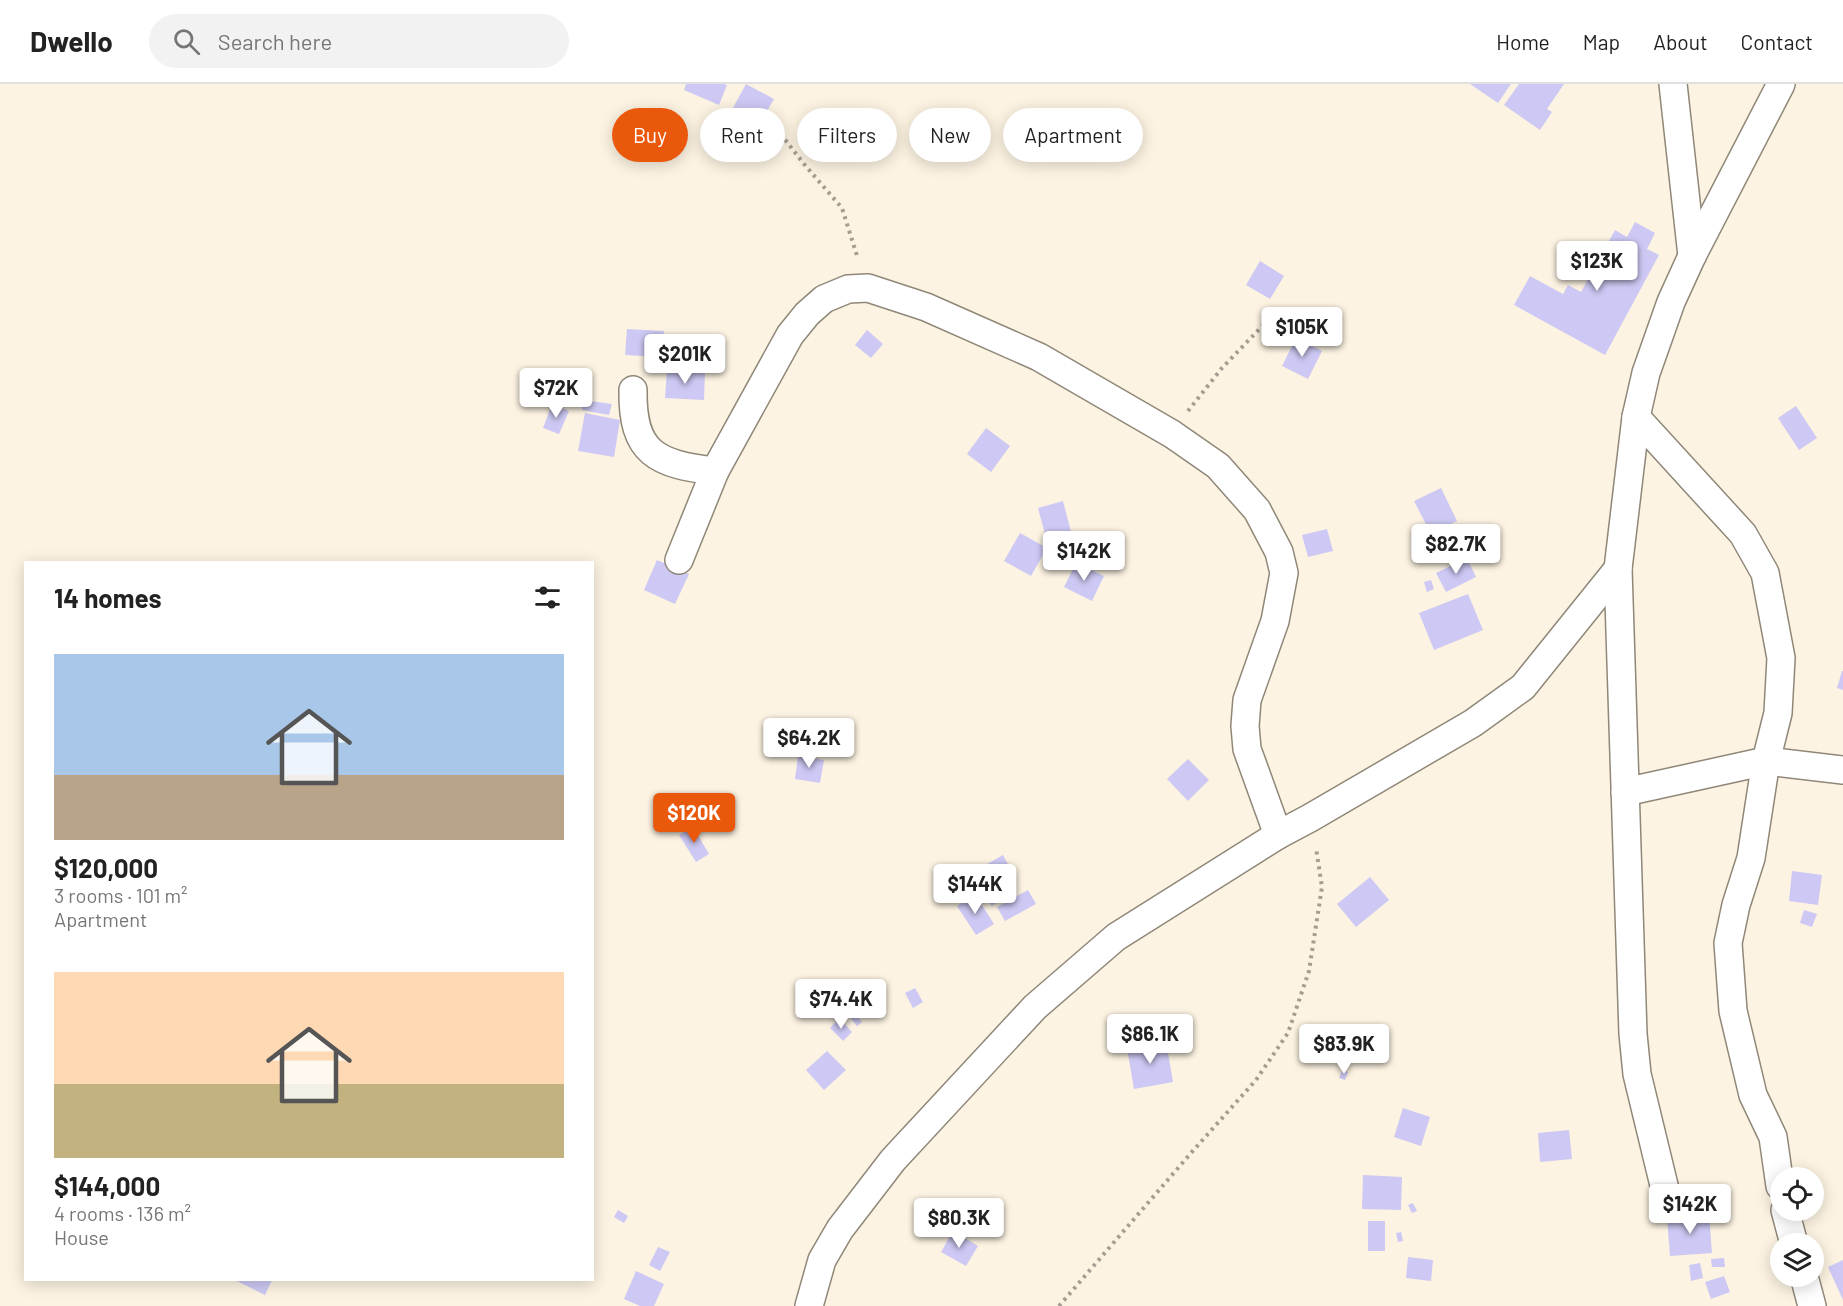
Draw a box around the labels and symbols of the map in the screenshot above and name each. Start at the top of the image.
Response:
pin: $123K [1555,241,1639,292]
pin: $105K [1260,307,1344,358]
pin: $201K [643,334,727,385]
pin: $72K [520,368,592,419]
pin: $82.7K [1407,524,1505,575]
pin: $142K [1042,531,1126,582]
pin: $64.2K [760,718,858,769]
pin: $120K [652,793,736,844]
pin: $144K [933,864,1017,915]
pin: $74.4K [792,979,890,1030]
pin: $86.1K [1101,1014,1199,1065]
pin: $83.9K [1295,1024,1393,1075]
pin: $142K [1648,1184,1732,1235]
pin: $80.3K [910,1198,1008,1249]

